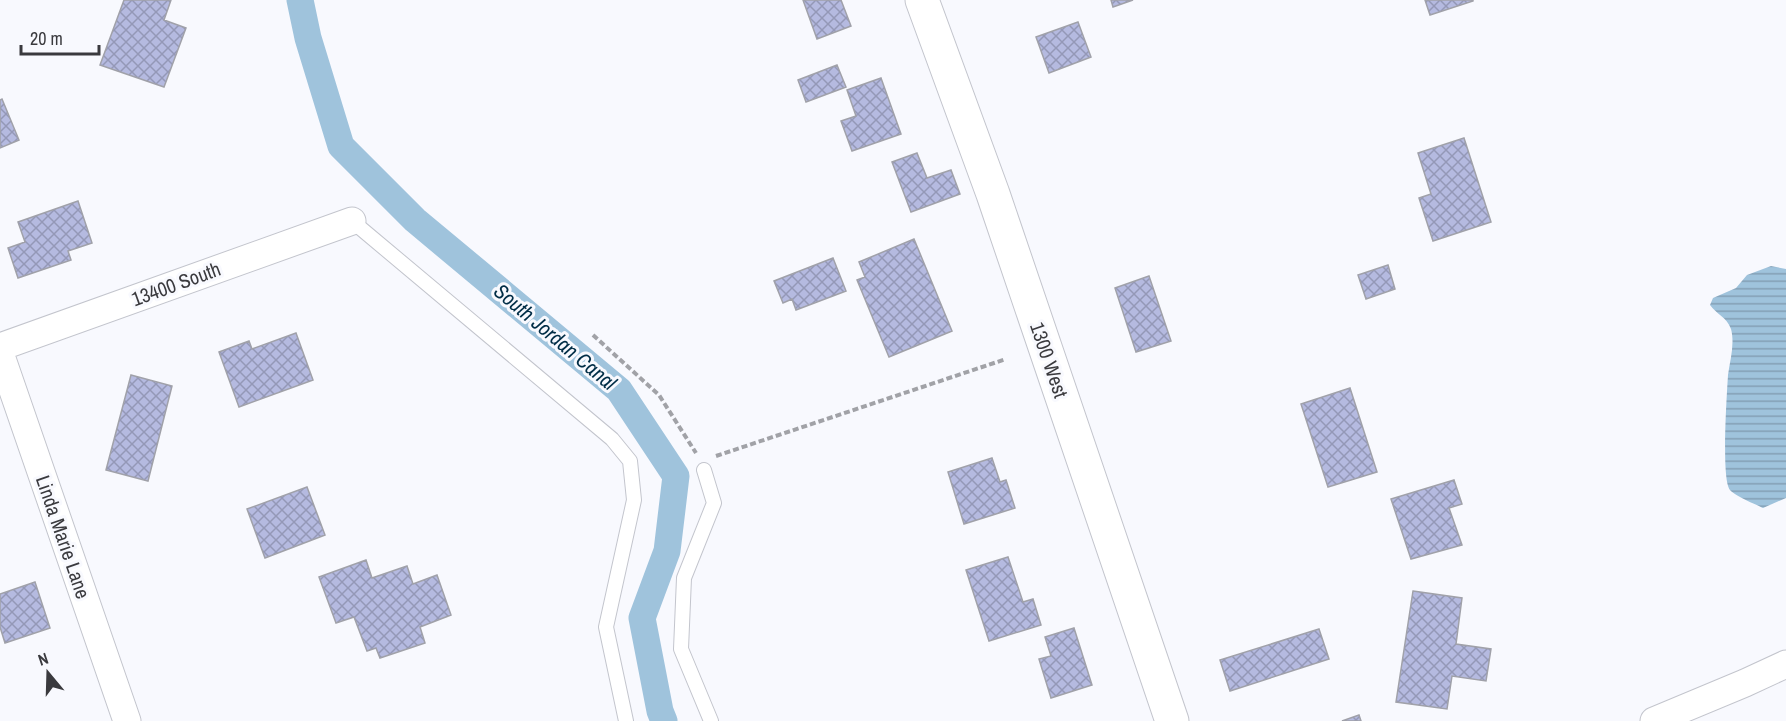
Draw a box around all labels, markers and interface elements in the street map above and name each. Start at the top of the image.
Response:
scale bar [21,18,99,56]
text: 20 m [30,26,63,51]
street label: 13400 South [128,255,224,312]
water label: South Jordan Canal [488,277,624,397]
street label: 1300 West [1024,319,1075,402]
street label: Linda Marie Lane [30,472,97,602]
north arrow [18,643,78,703]
text: N [35,647,51,671]

